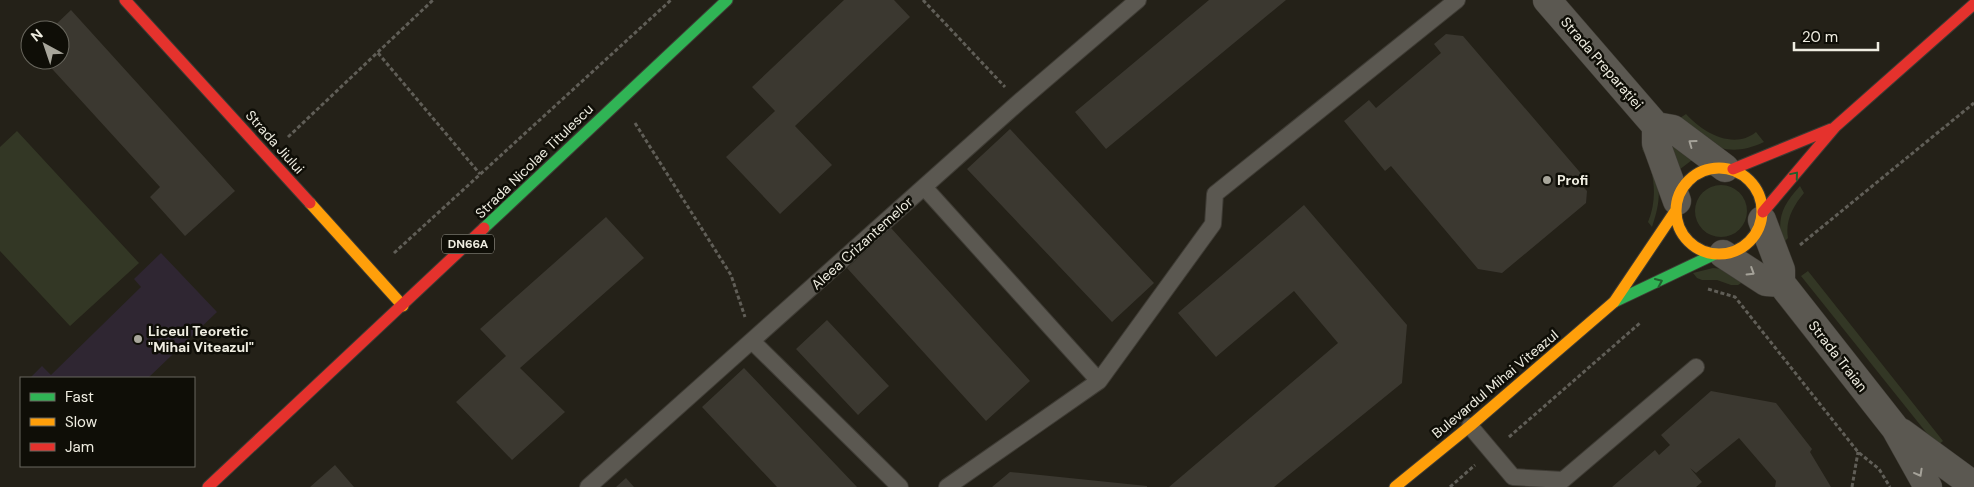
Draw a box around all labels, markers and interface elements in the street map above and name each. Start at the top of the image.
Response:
street label: Strada Preparației [1557,13,1647,113]
north arrow [20,20,70,70]
scale bar [1794,20,1878,52]
text: N [27,25,46,45]
text: 20 m [1802,27,1838,47]
street label: Strada Nicolae Titulescu [471,100,597,222]
street label: Strada Jiului [242,106,308,178]
one-way arrow [1689,141,1698,149]
place label: Profi [1557,171,1588,189]
one-way arrow [1789,172,1797,181]
marker: Profi [1541,174,1553,186]
street label: Aleea Crizantemelor [807,193,917,293]
road number: DN66A [442,234,494,253]
one-way arrow [1745,266,1754,275]
one-way arrow [1654,277,1663,288]
street label: Strada Traian [1805,317,1871,395]
place label: Liceul Teoretic "Mihai Viteazul" [148,322,254,356]
street label: Bulevardul Mihai Viteazul [1428,326,1562,442]
marker: Liceul Teoretic "Mihai Viteazul" [132,333,144,345]
legend [20,377,195,467]
text: Fast [65,387,94,407]
text: Slow [65,412,98,432]
text: Jam [65,437,94,457]
one-way arrow [1913,468,1923,477]

